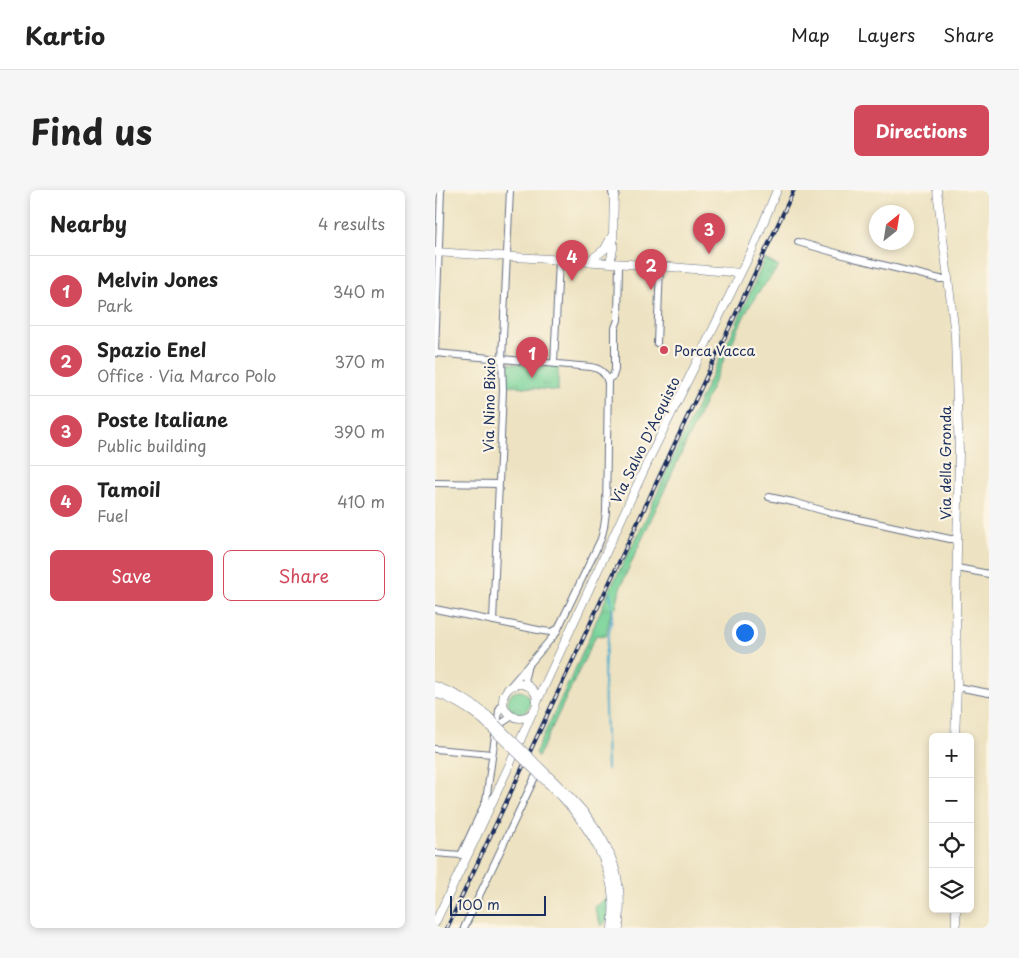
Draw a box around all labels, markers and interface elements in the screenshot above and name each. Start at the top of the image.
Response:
text: Kartio [25,17,105,53]
text: Map [791,21,830,48]
text: Layers [858,21,915,48]
text: Share [943,21,994,48]
text: Find us [30,104,152,157]
button: Directions [854,105,989,156]
north arrow [869,205,914,250]
text: Nearby [50,207,127,239]
text: 4 results [318,211,385,235]
pin: 3 [693,213,725,254]
pin: 4 [556,240,588,281]
pin: 2 [635,249,667,290]
text: Melvin Jones [97,265,218,293]
text: 1 [62,279,70,303]
text: 340 m [333,279,385,303]
text: Park [97,293,133,317]
text: Spazio Enel [97,335,206,363]
pin: 1 [516,337,548,378]
place label: Porca Vacca [674,340,755,361]
marker: Porca Vacca [658,344,670,356]
text: 2 [60,349,72,373]
text: 370 m [335,349,385,373]
street label: Via Nino Bixio [478,357,500,453]
text: Office · Via Marco Polo [97,363,276,387]
street label: Via Salvo D'Acquisto [605,373,685,507]
text: Poste Italiane [97,405,228,433]
street label: Via della Gronda [935,406,956,520]
text: 3 [61,419,71,443]
text: 390 m [334,419,385,443]
text: Public building [97,433,207,457]
text: Tamoil [97,475,161,503]
text: 4 [61,489,71,513]
text: 410 m [337,489,385,513]
text: Fuel [97,503,128,527]
button: Save [50,550,213,601]
button: Share [223,550,385,601]
your location [732,620,758,646]
map controls [929,733,974,913]
button: + [929,733,974,778]
button: − [929,778,974,823]
button: locate [929,823,974,868]
button: layers [929,868,974,913]
scale bar [450,893,546,916]
text: 100 m [457,894,500,915]

